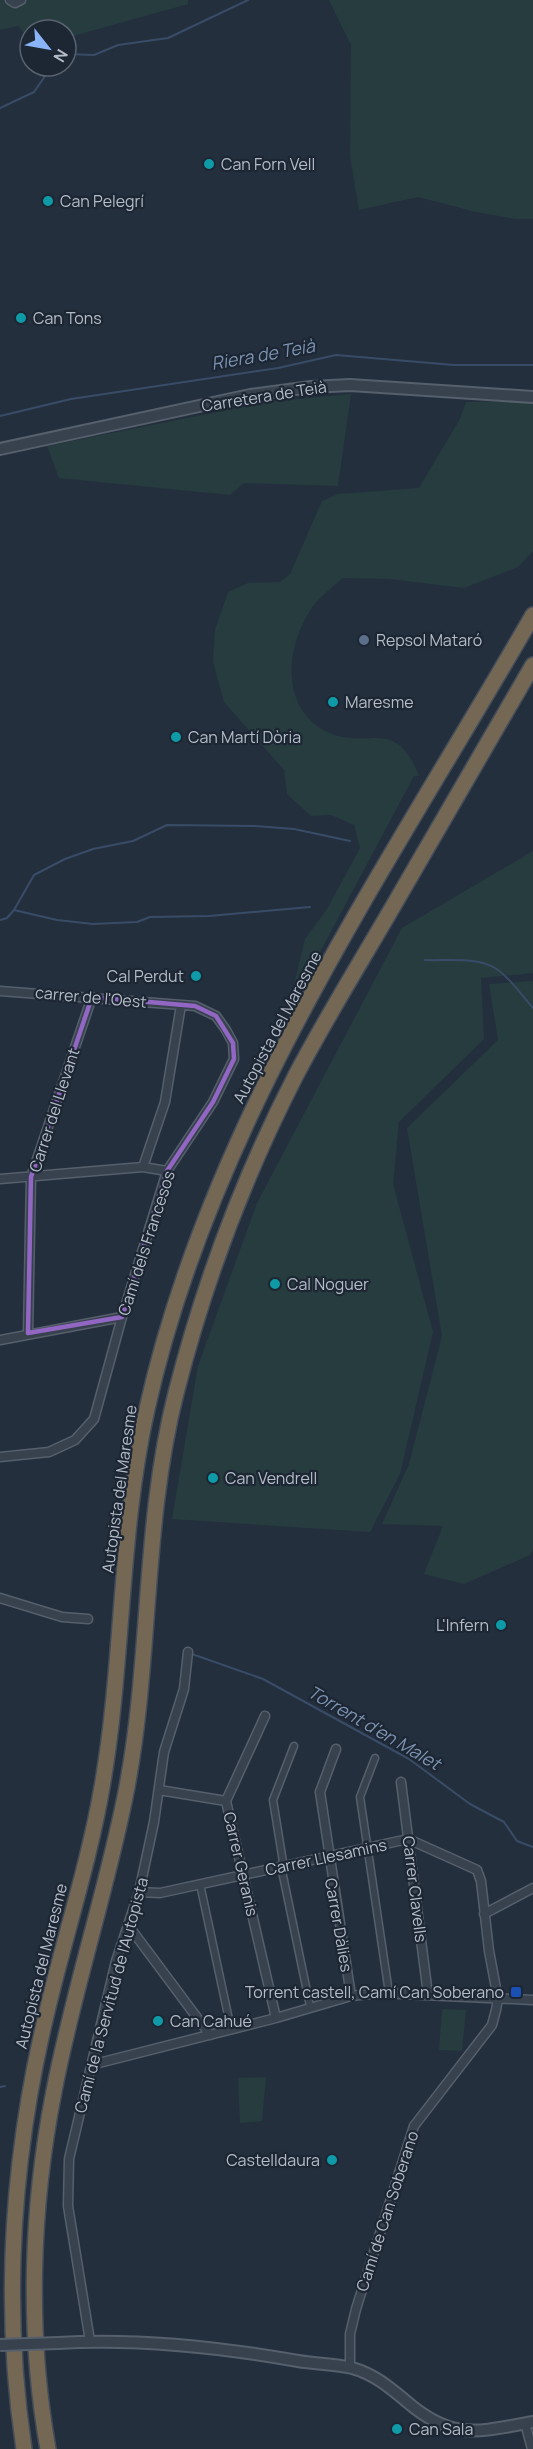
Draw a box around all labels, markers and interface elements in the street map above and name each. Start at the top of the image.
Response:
north arrow [18,18,78,78]
text: N [48,45,73,66]
place label: Can Forn Vell [221,153,315,175]
marker: Can Forn Vell [202,157,216,171]
place label: Can Pelegrí [60,190,144,212]
marker: Can Pelegrí [41,194,55,208]
place label: Can Tons [33,307,102,329]
marker: Can Tons [14,311,28,325]
water label: Riera de Teià [209,333,317,375]
street label: Carretera de Teià [200,375,328,417]
place label: Repsol Mataró [376,629,482,651]
marker: Repsol Mataró [357,633,371,647]
place label: Maresme [345,691,414,713]
marker: Maresme [326,695,340,709]
place label: Can Martí Dòria [188,726,301,748]
marker: Can Martí Dòria [169,730,183,744]
street label: Autopista del Maresme [227,947,327,1107]
place label: Cal Perdut [107,965,184,987]
marker: Cal Perdut [189,969,203,983]
street label: carrer de l'Oest [34,981,148,1013]
street label: Carrer del Llevant [24,1045,84,1175]
street label: Camí dels Francesos [112,1168,180,1318]
place label: Cal Noguer [287,1273,369,1295]
marker: Cal Noguer [268,1277,282,1291]
street label: Autopista del Maresme [96,1403,142,1575]
place label: Can Vendrell [225,1467,317,1489]
marker: Can Vendrell [206,1471,220,1485]
place label: L'Infern [436,1614,489,1636]
marker: L'Infern [494,1618,508,1632]
water label: Torrent d'en Malet [304,1679,447,1776]
street label: Carrer Geranis [218,1810,264,1918]
street label: Carrer Llesamins [263,1833,389,1881]
street label: Carrer Clavells [398,1835,432,1943]
street label: Camí de la Servitud de l'Autopista [69,1875,153,2115]
street label: Carrer Dàlies [320,1876,358,1974]
street label: Autopista del Maresme [10,1881,72,2051]
place label: Torrent castell, Camí Can Soberano [245,1981,504,2003]
marker: Torrent castell, Camí Can Soberano [509,1985,523,1999]
place label: Can Cahué [170,2010,252,2032]
marker: Can Cahué [151,2014,165,2028]
street label: Camí de Can Soberano [351,2128,423,2294]
place label: Castelldaura [226,2149,320,2171]
marker: Castelldaura [325,2153,339,2167]
place label: Can Sala [409,2418,473,2440]
marker: Can Sala [390,2422,404,2436]

